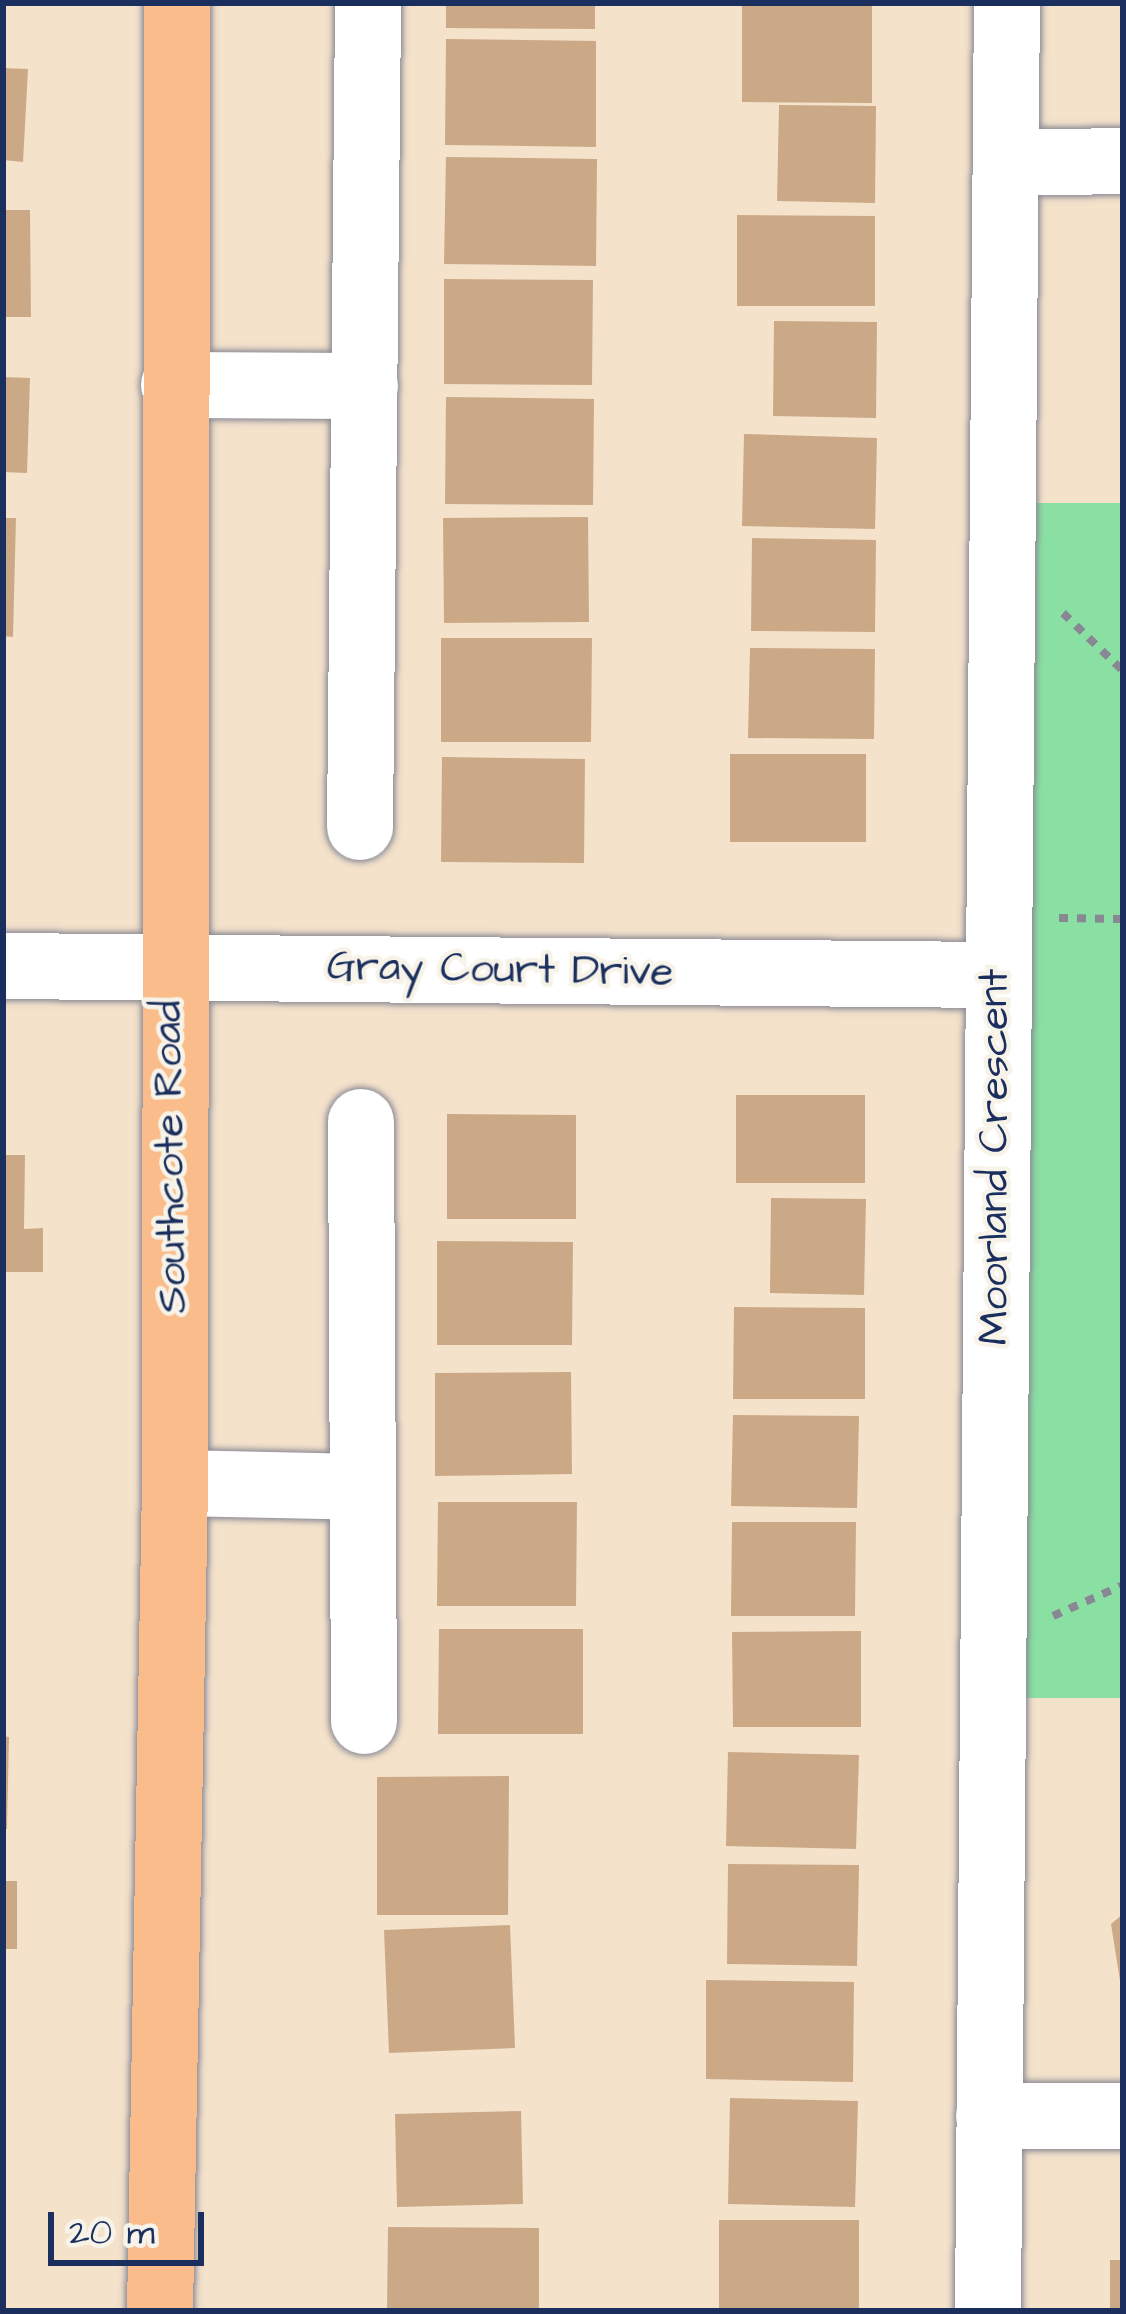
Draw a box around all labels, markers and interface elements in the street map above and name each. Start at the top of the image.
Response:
street label: Gray Court Drive [326,942,674,998]
street label: Moorland Crescent [970,969,1020,1345]
street label: Southcote Road [143,1000,199,1314]
scale bar [54,2188,210,2262]
text: 20 m [69,2207,155,2258]

